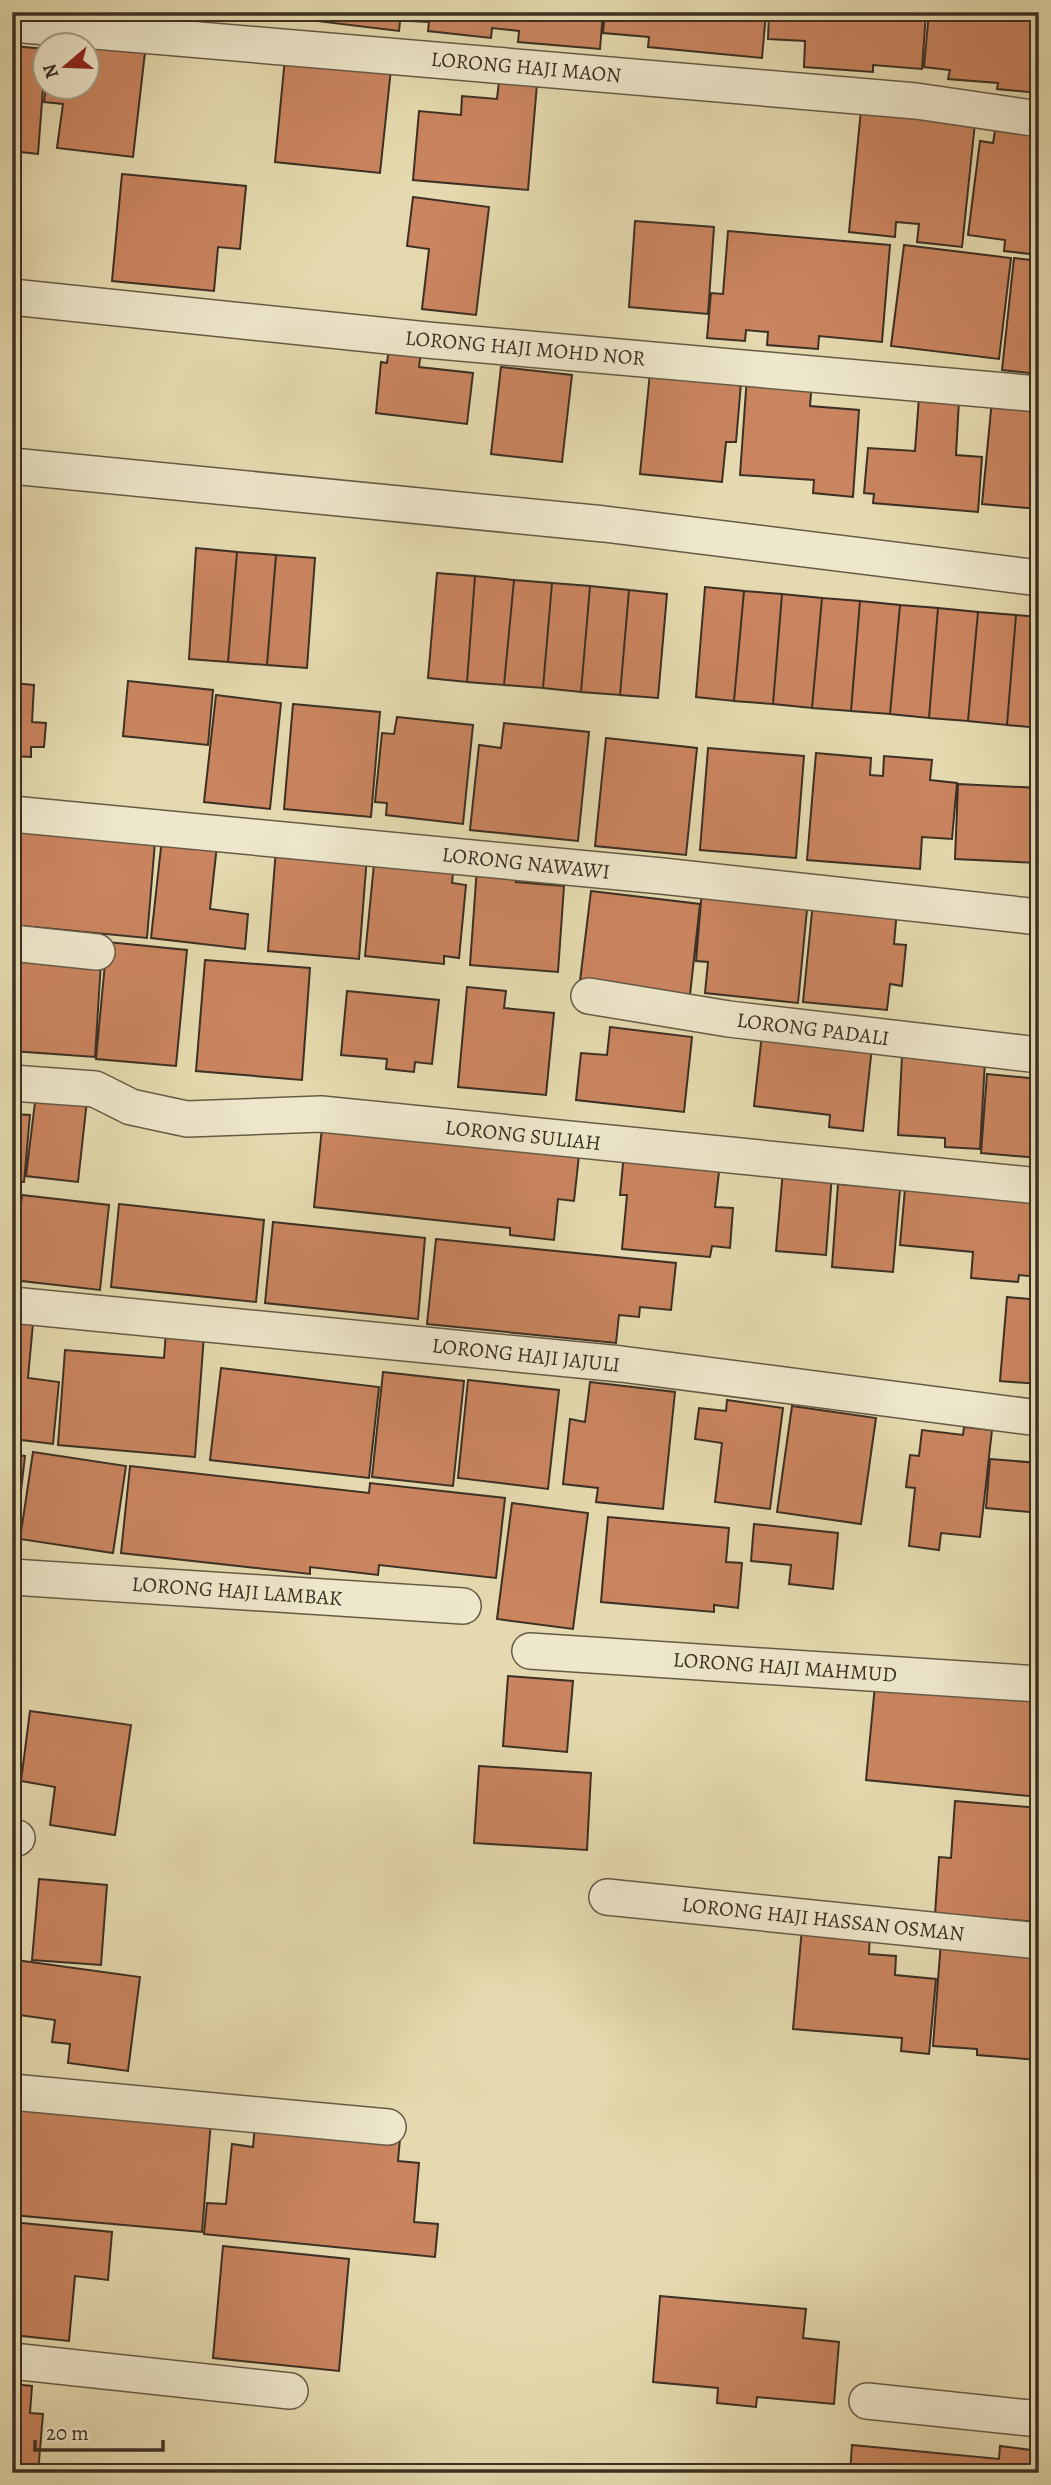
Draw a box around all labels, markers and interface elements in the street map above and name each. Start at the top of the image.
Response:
north arrow [32,32,102,102]
street label: LORONG HAJI MAON [430,45,622,89]
text: N [36,60,65,82]
street label: LORONG HAJI MOHD NOR [404,324,646,372]
street label: LORONG NAWAWI [440,840,612,886]
street label: LORONG PADALI [735,1006,891,1052]
street label: LORONG SULIAH [444,1113,602,1157]
street label: LORONG HAJI JAJULI [430,1331,622,1379]
street label: LORONG HAJI LAMBAK [131,1570,343,1612]
street label: LORONG HAJI MAHMUD [672,1645,898,1689]
street label: LORONG HAJI HASSAN OSMAN [680,1890,966,1948]
scale bar [35,2408,163,2452]
text: 20 m [46,2419,89,2447]

